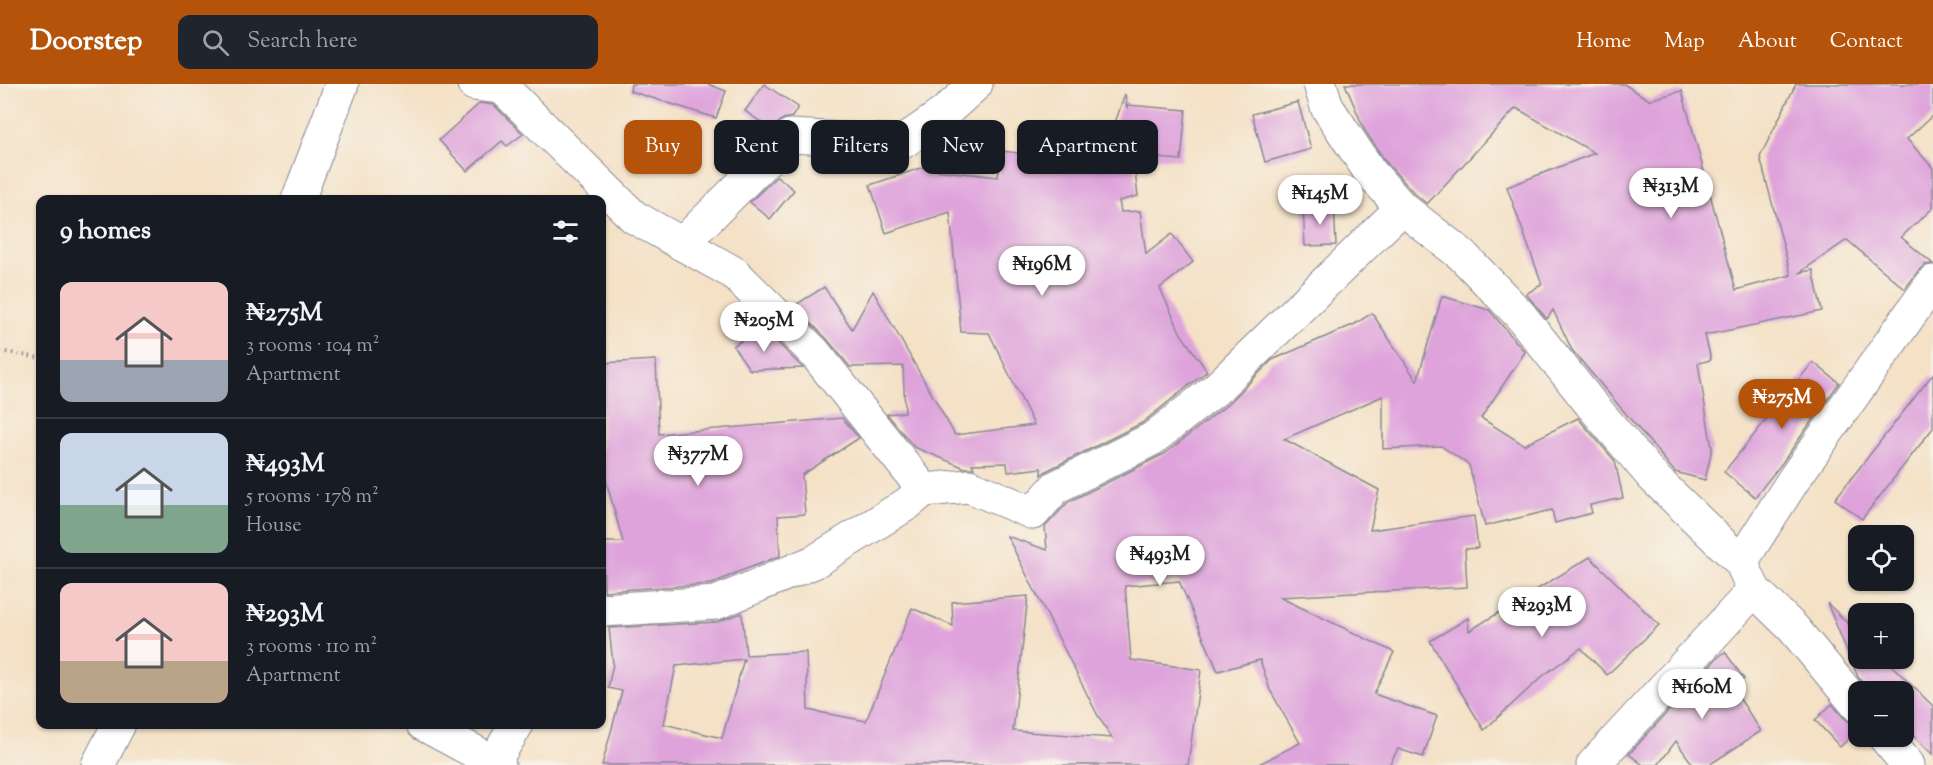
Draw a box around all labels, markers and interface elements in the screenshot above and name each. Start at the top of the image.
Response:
search box [178,15,598,69]
text: Doorstep [30,22,142,62]
icon: search [199,26,232,59]
text: Search here [247,26,358,58]
text: Home [1576,27,1631,57]
text: Map [1664,27,1705,57]
text: About [1738,27,1797,57]
text: Contact [1830,27,1903,57]
chip: Buy [624,120,702,174]
chip: Rent [714,120,799,174]
chip: Filters [811,120,909,174]
chip: New [921,120,1005,174]
chip: Apartment [1017,120,1158,174]
pin: ₦313M [1629,168,1713,219]
text: ₦313M [1643,173,1699,202]
pin: ₦145M [1278,175,1362,226]
text: ₦145M [1292,180,1348,209]
text: 9 homes [60,213,151,250]
icon: filters [549,215,582,248]
pin: ₦196M [1000,246,1084,297]
text: ₦196M [1012,251,1072,280]
text: ₦275M [246,295,323,332]
pin: ₦205M [722,302,806,353]
icon: home [108,306,180,378]
text: ₦205M [734,307,794,336]
text: 3 rooms · 104 m² [246,332,380,361]
text: Apartment [246,361,341,390]
pin: ₦275M [1740,379,1824,430]
text: ₦275M [1752,384,1812,413]
pin: ₦377M [656,436,740,487]
text: ₦377M [668,441,728,470]
text: ₦493M [246,446,325,483]
icon: home [108,457,180,529]
text: 5 rooms · 178 m² [246,483,379,512]
text: House [246,512,301,541]
map controls [1848,525,1914,747]
button: locate [1848,525,1914,591]
pin: ₦493M [1118,536,1202,587]
text: ₦493M [1130,541,1190,570]
pin: ₦293M [1500,587,1584,638]
text: ₦293M [1512,592,1572,621]
text: ₦293M [246,596,324,633]
button: + [1848,603,1914,669]
icon: home [108,607,180,679]
text: 3 rooms · 110 m² [246,633,377,662]
text: Apartment [246,662,341,691]
pin: ₦160M [1660,669,1744,720]
text: ₦160M [1672,674,1732,703]
button: − [1848,681,1914,747]

